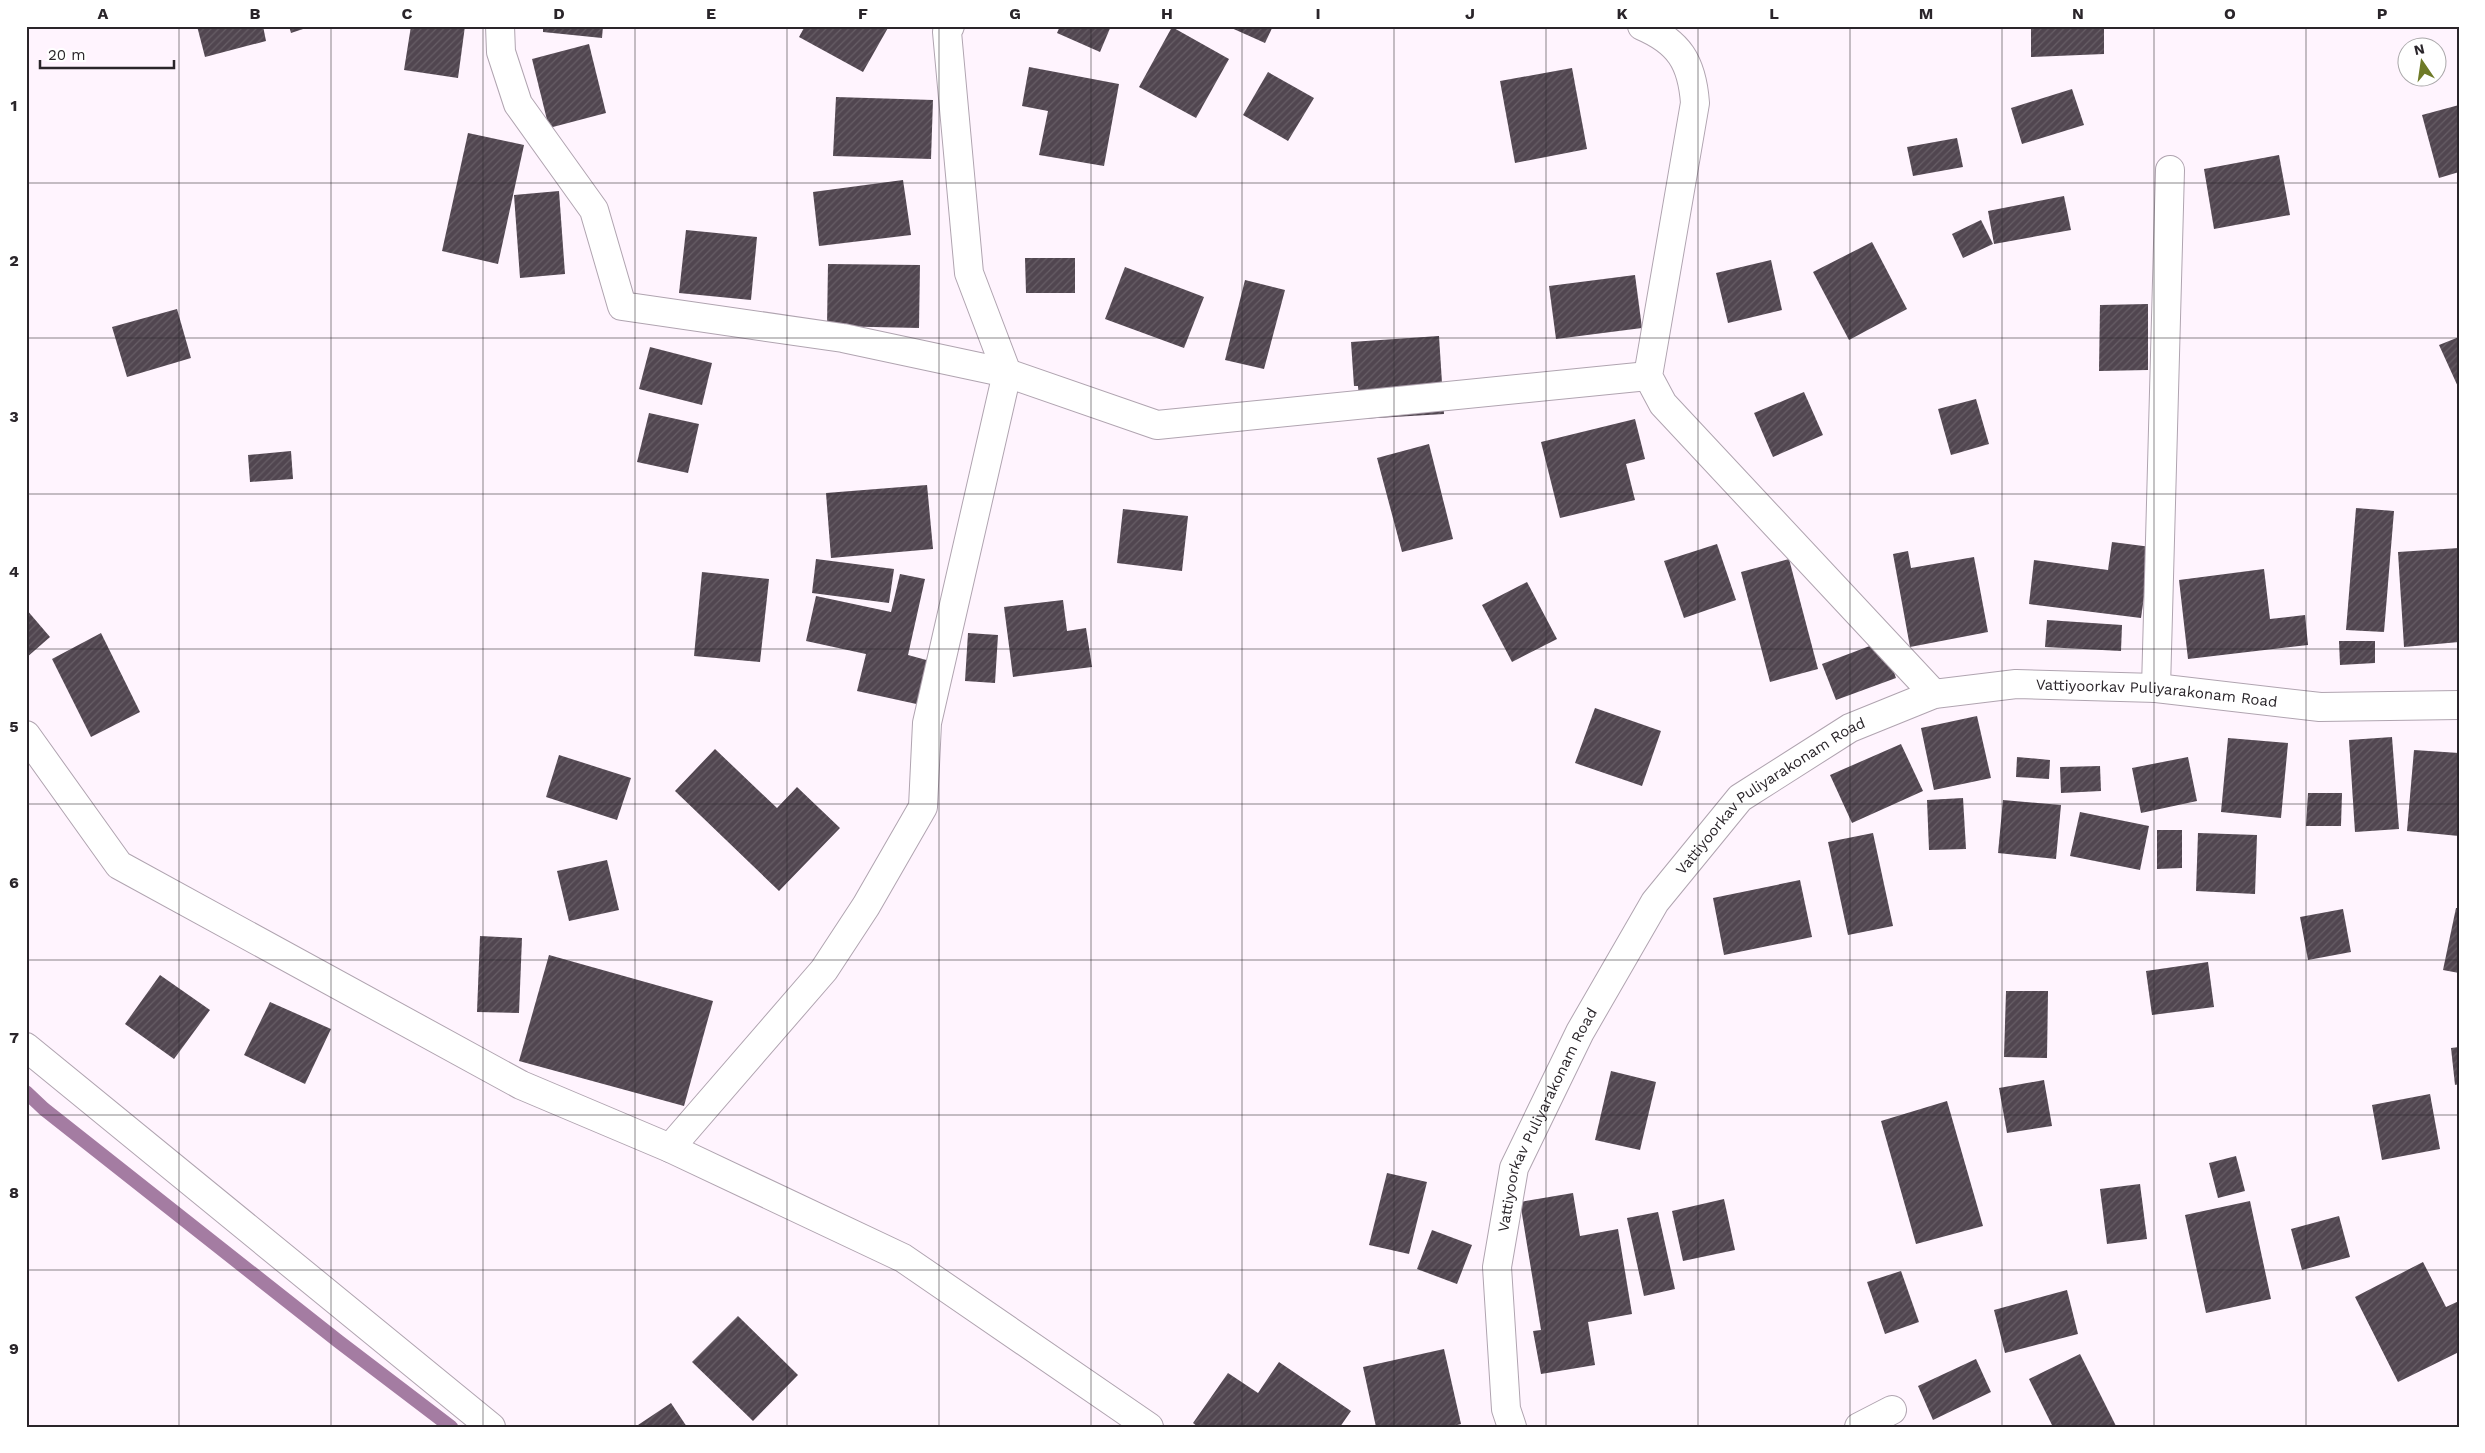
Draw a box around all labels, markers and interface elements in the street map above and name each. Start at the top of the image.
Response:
text: A [98,4,109,23]
text: B [250,4,261,23]
text: C [402,4,413,23]
text: D [553,4,565,23]
text: E [706,4,716,23]
text: F [858,4,868,23]
text: G [1009,4,1021,23]
text: H [1161,4,1173,23]
text: I [1315,4,1321,23]
text: J [1465,4,1475,23]
text: K [1616,4,1628,23]
text: L [1769,4,1779,23]
text: M [1919,4,1933,23]
text: N [2072,4,2084,23]
text: O [2224,4,2236,23]
text: P [2377,4,2388,23]
scale bar [40,38,174,70]
north arrow [2398,38,2448,88]
text: N [2412,40,2426,58]
text: 20 m [48,46,86,64]
text: 1 [11,96,17,115]
text: 2 [9,251,19,270]
text: 3 [9,407,19,426]
text: 4 [9,562,19,581]
street label: Vattiyoorkav Puliyarakonam Road [2036,676,2278,711]
street label: Vattiyoorkav Puliyarakonam Road [1672,714,1868,878]
text: 5 [9,717,19,736]
text: 6 [9,873,19,892]
street label: Vattiyoorkav Puliyarakonam Road [1494,1005,1601,1233]
text: 7 [9,1028,19,1047]
text: 8 [9,1183,19,1202]
text: 9 [9,1339,19,1358]

